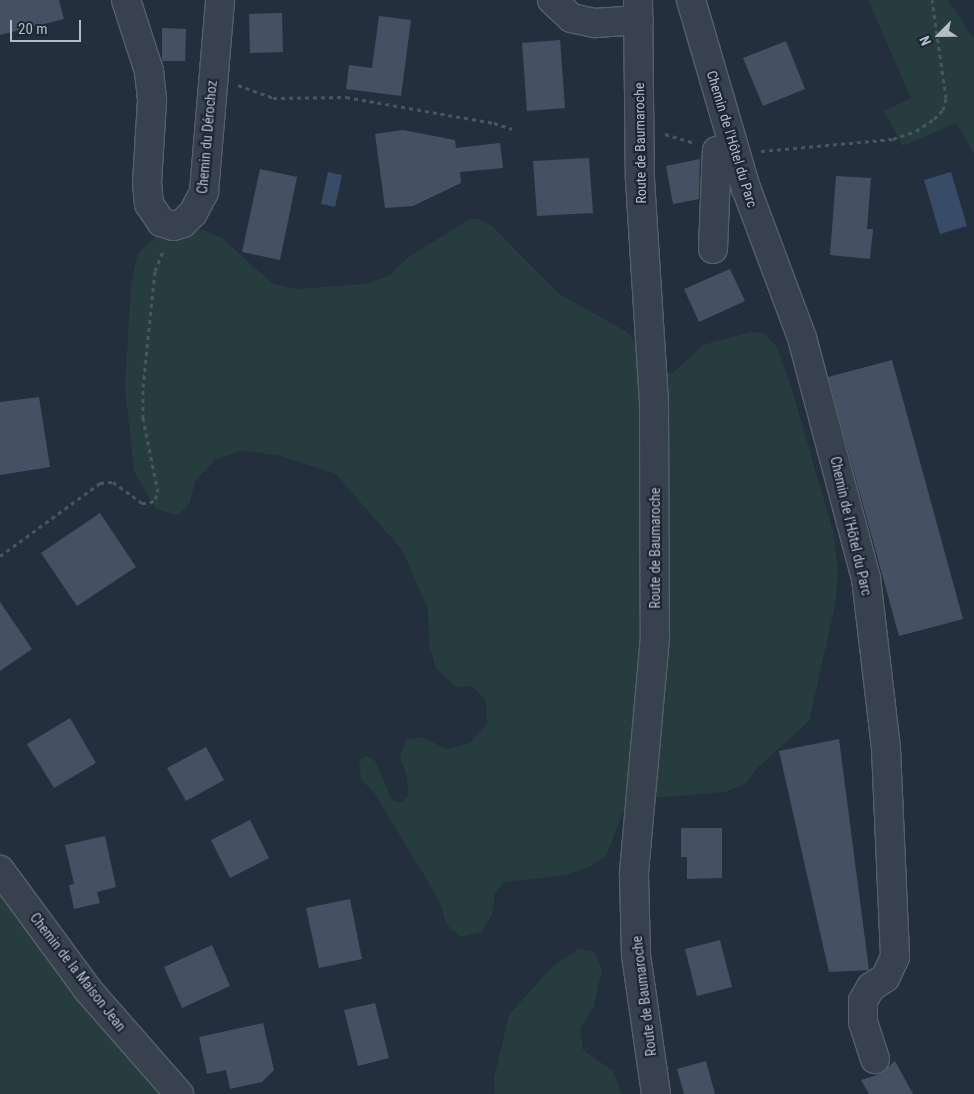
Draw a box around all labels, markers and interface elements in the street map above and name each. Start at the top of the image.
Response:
scale bar [12,10,84,42]
north arrow [914,10,964,60]
text: 20 m [18,20,48,38]
text: N [916,34,934,48]
street label: Chemin de l'Hôtel du Parc [703,69,761,209]
street label: Chemin du Dérochoz [194,80,220,194]
street label: Route de Baumaroche [631,82,649,204]
street label: Chemin de l'Hôtel du Parc [827,455,875,597]
street label: Route de Baumaroche [647,487,663,609]
street label: Chemin de la Maison Jean [27,909,129,1035]
street label: Route de Baumaroche [628,935,660,1057]

